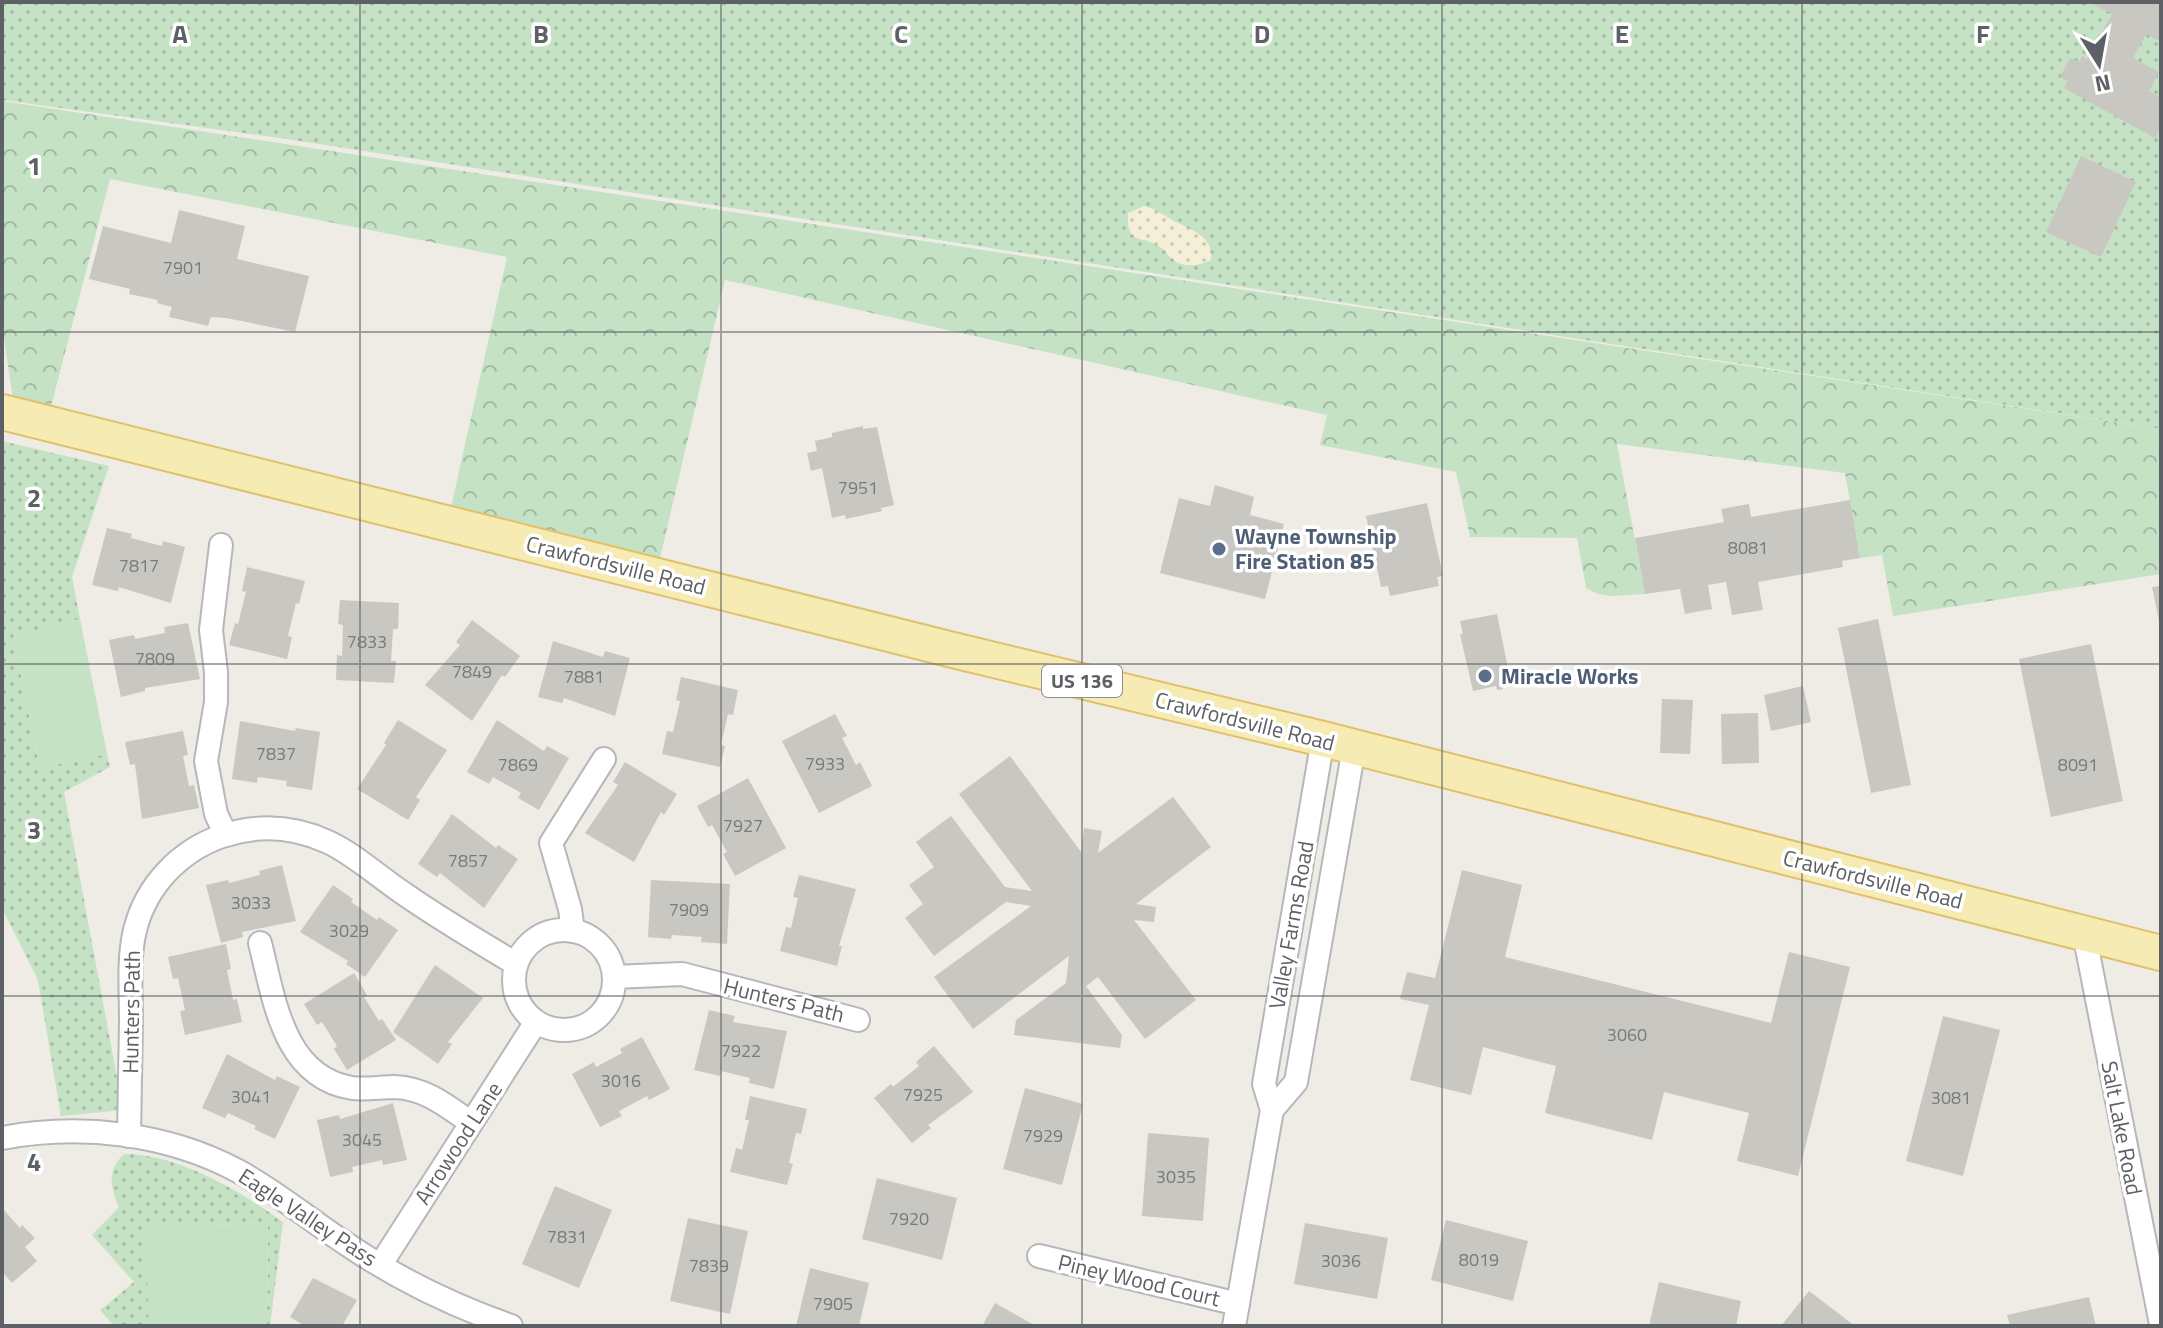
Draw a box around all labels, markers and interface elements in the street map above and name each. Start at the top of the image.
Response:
text: A [172,14,188,53]
text: B [533,14,549,53]
text: C [894,14,908,53]
text: D [1254,14,1270,53]
text: E [1615,14,1629,53]
text: F [1976,14,1990,53]
north arrow [2059,24,2139,104]
text: N [2092,65,2114,102]
text: 1 [27,146,41,185]
house number: 7901 [163,254,203,281]
house number: 7951 [838,474,878,501]
text: 2 [27,478,41,517]
place label: Wayne Township Fire Station 85 [1235,519,1397,578]
street label: Crawfordsville Road [523,526,709,604]
house number: 8081 [1728,534,1768,561]
marker: Wayne Township Fire Station 85 [1210,540,1228,558]
house number: 7817 [119,552,159,579]
house number: 7833 [347,628,387,655]
house number: 7809 [135,645,175,672]
house number: 7849 [452,658,492,685]
place label: Miracle Works [1501,659,1638,693]
house number: 7881 [564,663,604,690]
road number: US 136 [1042,665,1122,697]
marker: Miracle Works [1476,667,1494,685]
street label: Crawfordsville Road [1152,682,1338,760]
house number: 7837 [256,740,296,767]
house number: 7933 [805,750,845,777]
house number: 7869 [498,751,538,778]
house number: 8091 [2058,751,2098,778]
text: 3 [27,810,41,849]
house number: 7927 [723,812,763,839]
street label: Valley Farms Road [1259,838,1323,1012]
street label: Crawfordsville Road [1780,840,1966,918]
house number: 7857 [448,847,488,874]
house number: 3033 [231,889,271,916]
house number: 7909 [669,896,709,923]
house number: 3029 [329,917,369,944]
street label: Hunters Path [113,950,149,1074]
street label: Hunters Path [720,969,848,1031]
house number: 3060 [1607,1021,1647,1048]
house number: 7922 [721,1037,761,1064]
street label: Salt Lake Road [2092,1058,2152,1198]
house number: 3016 [601,1067,641,1094]
street label: Arrowood Lane [405,1075,511,1211]
house number: 7925 [903,1081,943,1108]
house number: 3041 [231,1083,271,1110]
house number: 3081 [1931,1084,1971,1111]
house number: 7929 [1023,1122,1063,1149]
house number: 3045 [342,1126,382,1153]
text: 4 [27,1142,41,1181]
street label: Eagle Valley Pass [232,1159,384,1275]
house number: 3035 [1156,1163,1196,1190]
house number: 7920 [889,1205,929,1232]
house number: 7831 [547,1223,587,1250]
street label: Piney Wood Court [1055,1245,1224,1315]
house number: 8019 [1459,1246,1499,1273]
house number: 3036 [1321,1247,1361,1274]
house number: 7839 [689,1252,729,1279]
house number: 7905 [813,1290,853,1317]

